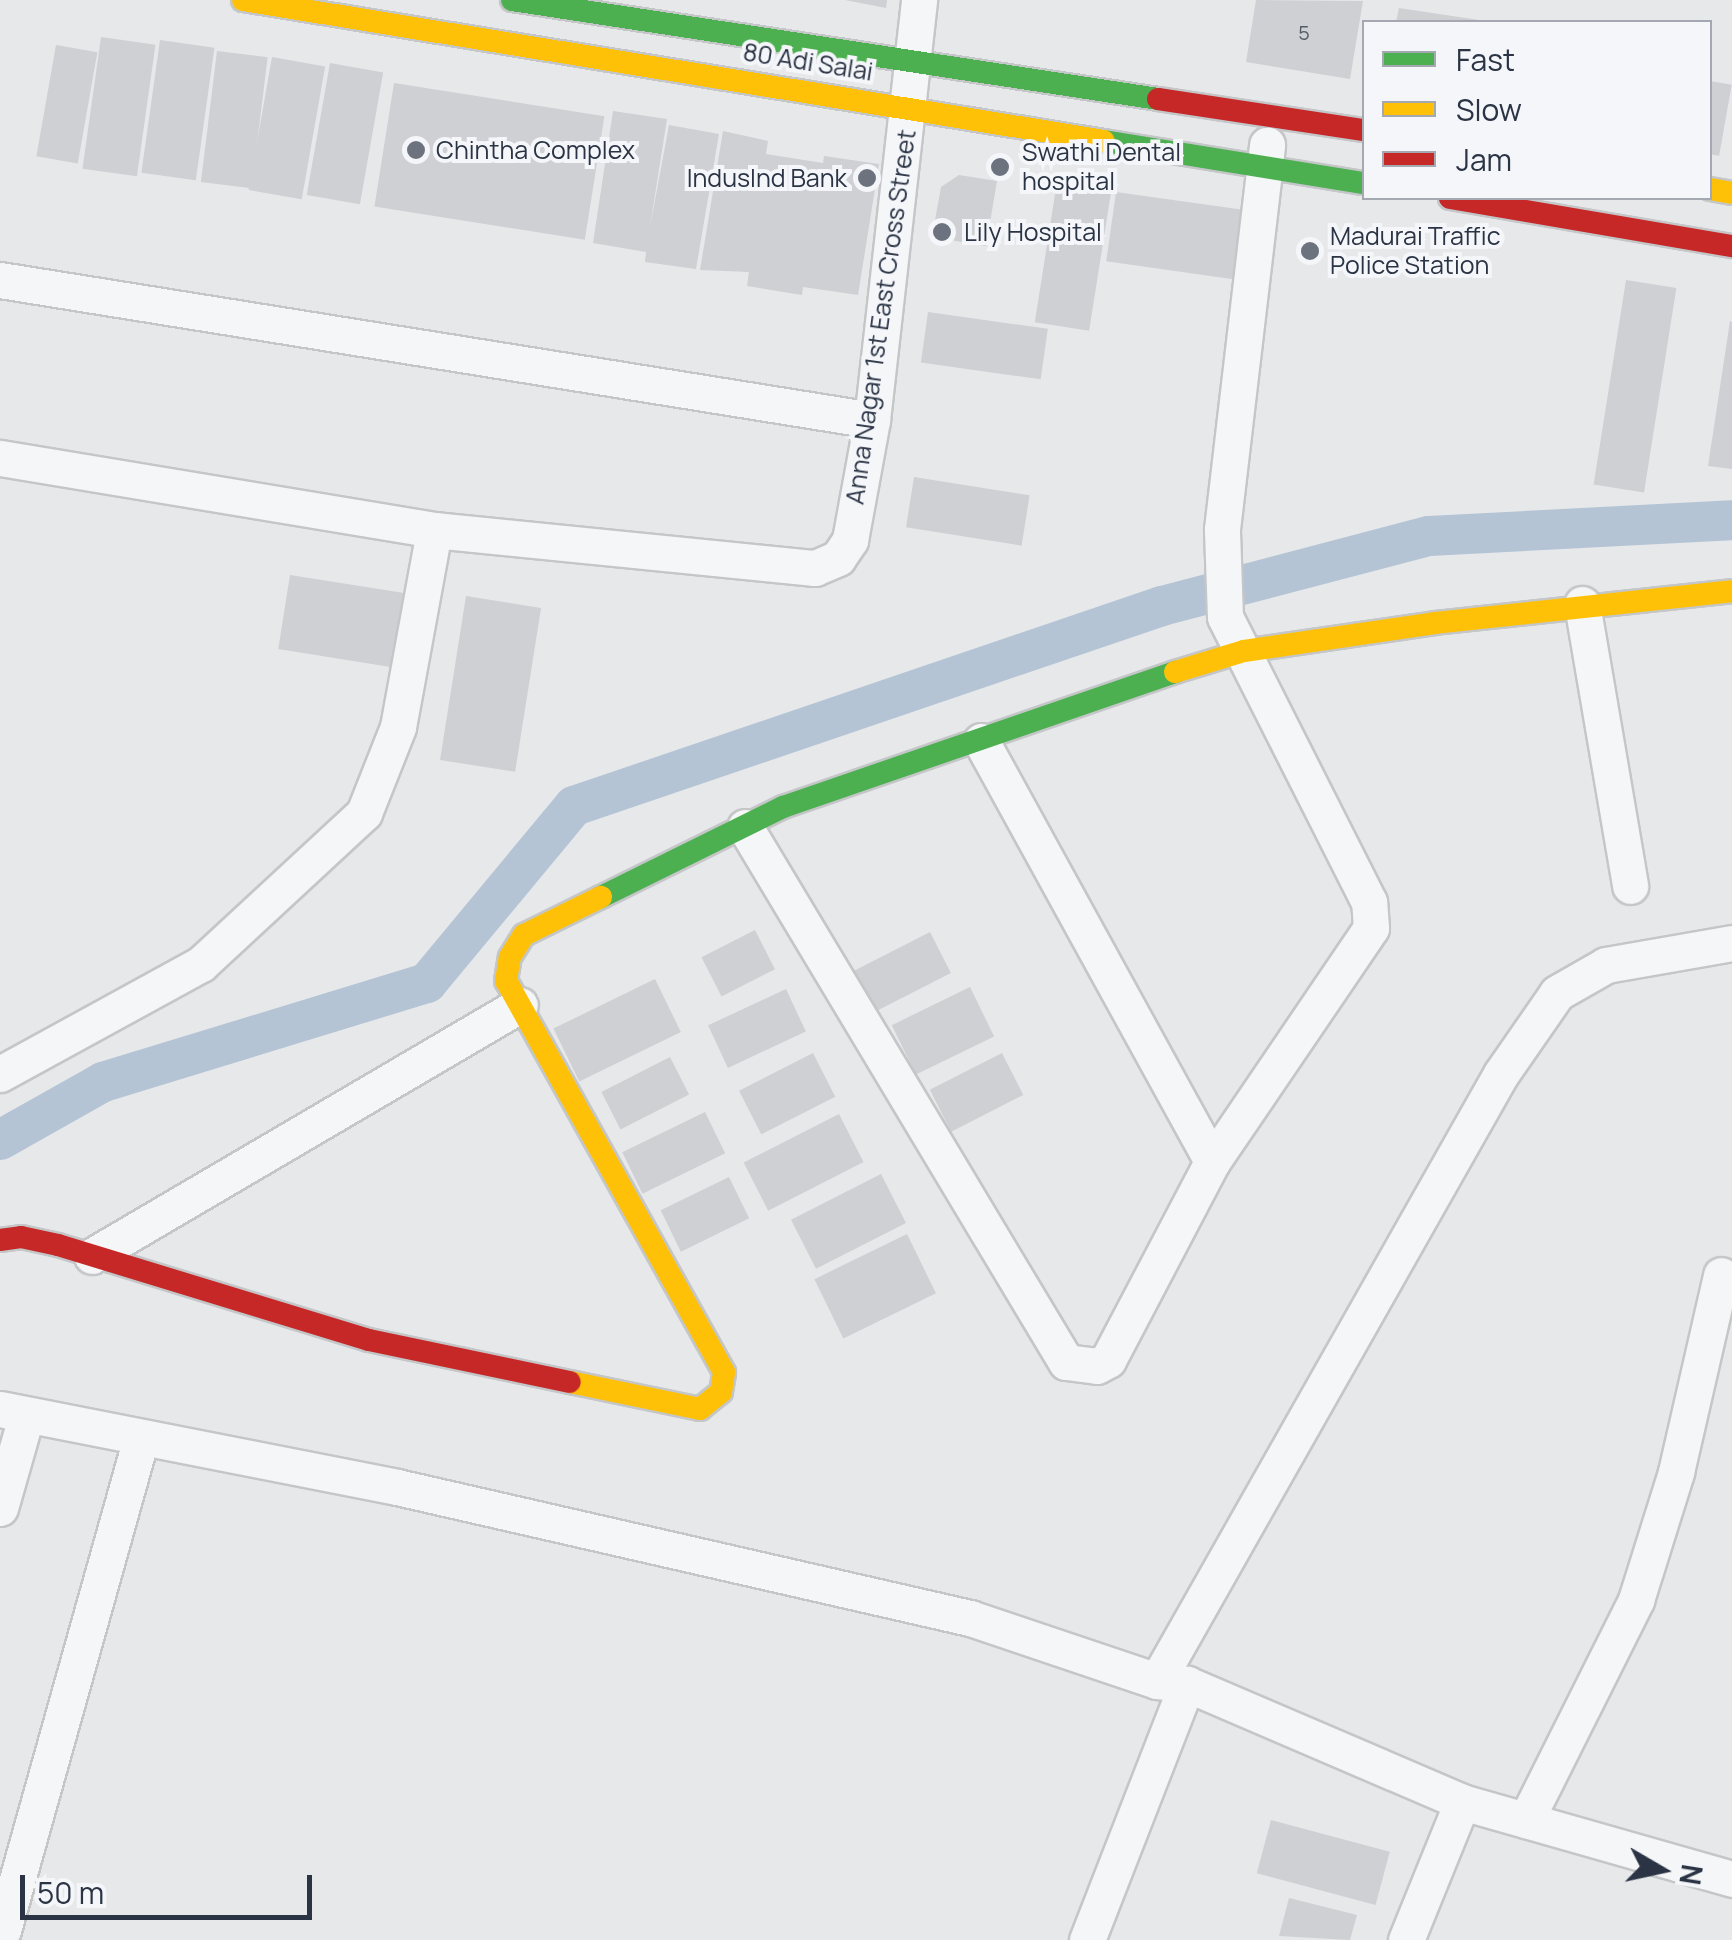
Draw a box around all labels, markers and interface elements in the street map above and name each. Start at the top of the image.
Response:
house number: 5 [1298,20,1310,44]
legend [1362,20,1712,200]
street label: 80 Adi Salai [741,37,875,87]
text: Fast [1456,39,1515,80]
text: Slow [1456,89,1522,130]
street label: Anna Nagar 1st East Cross Street [840,128,922,506]
place label: Chintha Complex [436,135,635,165]
place label: Swathi Dental hospital [1022,138,1181,197]
marker: Chintha Complex [405,139,427,161]
text: Jam [1456,139,1512,180]
marker: Swathi Dental hospital [987,154,1013,180]
place label: IndusInd Bank [687,163,847,193]
marker: IndusInd Bank [856,167,878,189]
place label: Lily Hospital [964,217,1102,247]
marker: Lily Hospital [929,219,955,245]
place label: Madurai Traffic Police Station [1330,222,1500,281]
marker: Madurai Traffic Police Station [1299,240,1321,262]
north arrow [1612,1820,1712,1920]
scale bar [25,1855,318,1917]
text: N [1671,1862,1712,1888]
text: 50 m [37,1872,104,1913]

